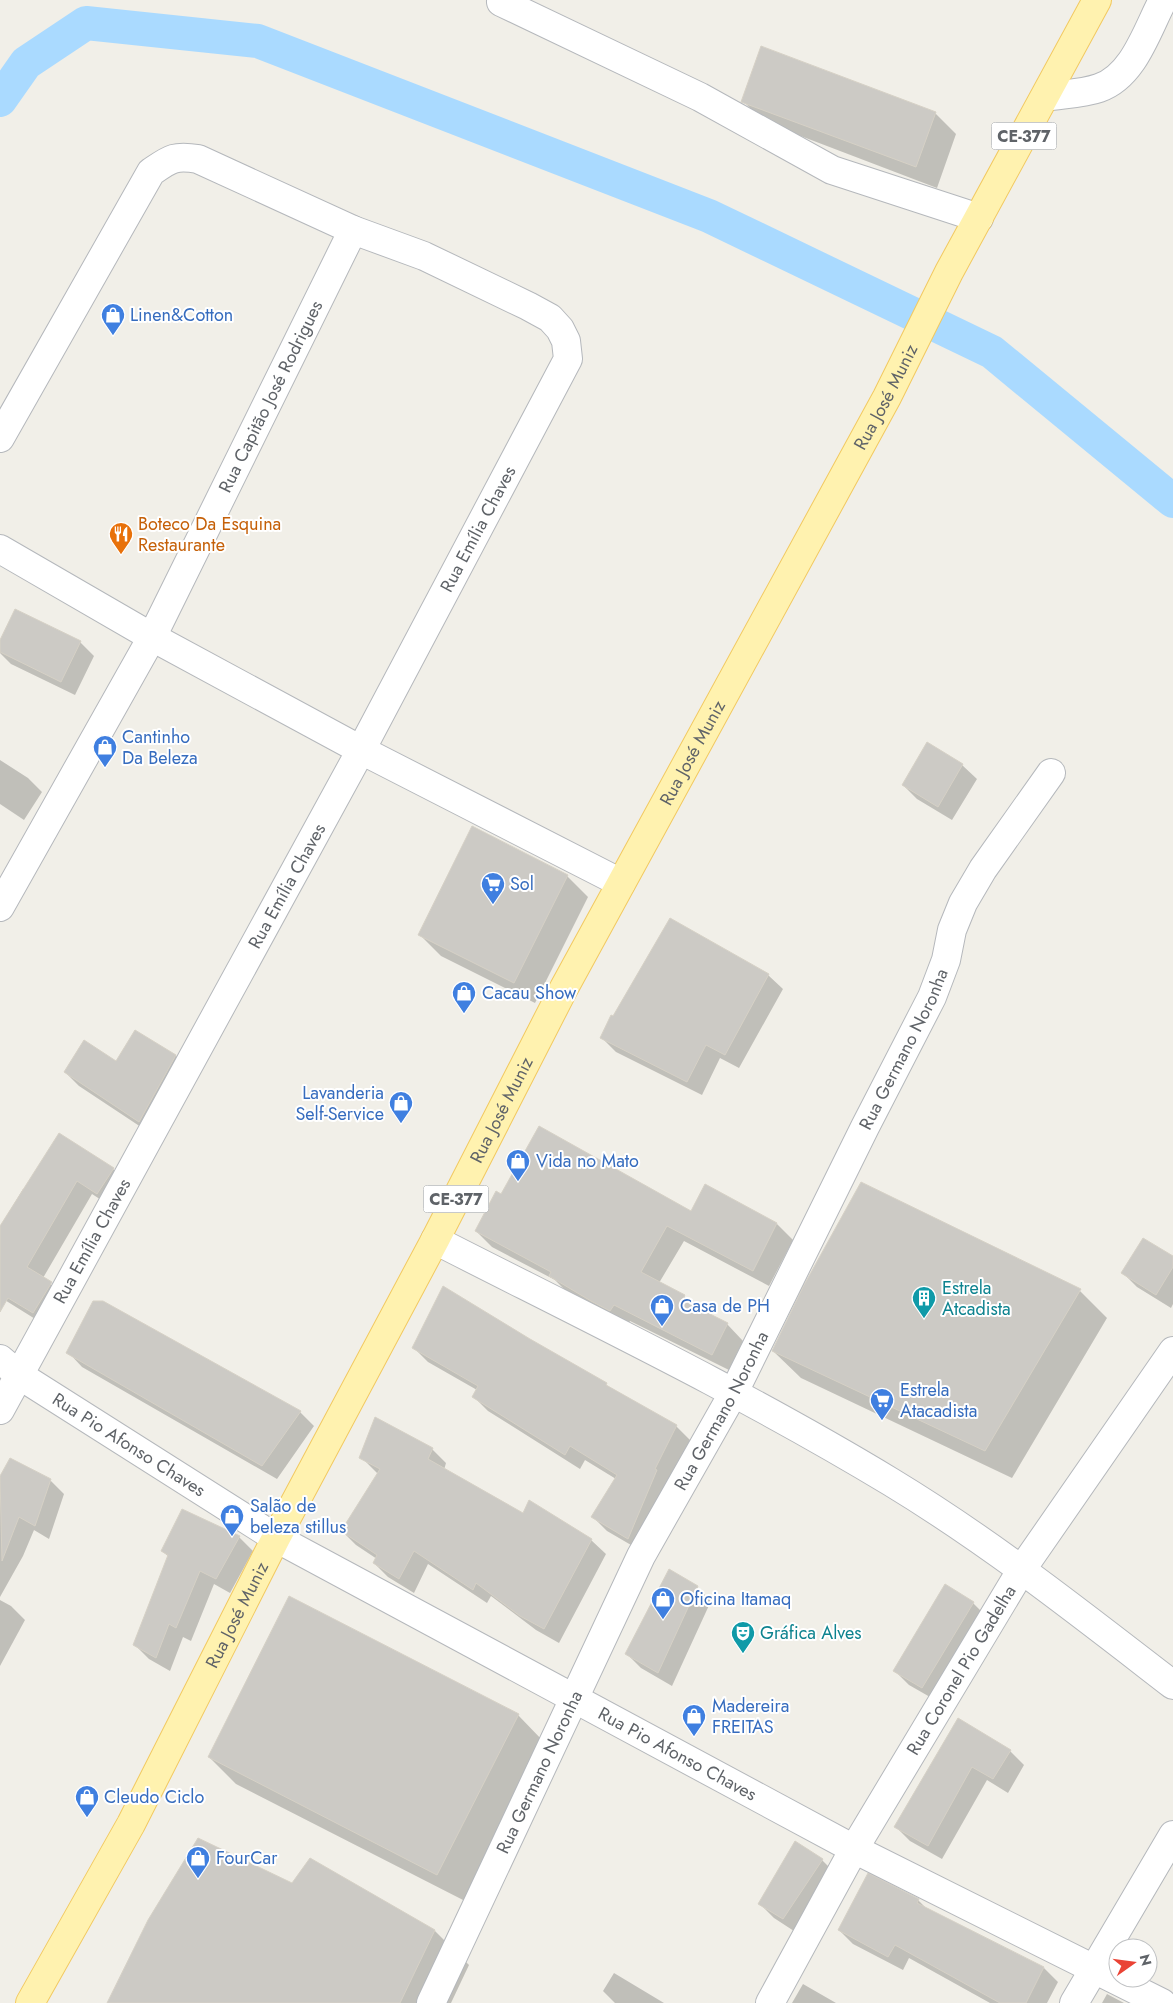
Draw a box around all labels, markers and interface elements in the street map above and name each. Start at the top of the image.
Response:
road number: CE-377 [992,122,1056,150]
street label: Rua Capitão José Rodrigues [212,296,329,497]
shop icon: Linen&Cotton [100,302,126,336]
place label: Linen&Cotton [130,302,233,328]
street label: Rua José Muniz [847,339,925,455]
street label: Rua Emília Chaves [434,461,522,597]
place label: Boteco Da Esquina Restaurante [138,511,281,558]
restaurant icon: Boteco Da Esquina Restaurante [108,521,134,555]
street label: Rua José Muniz [653,695,732,810]
place label: Cantinho Da Beleza [122,724,198,771]
shop icon: Cantinho Da Beleza [92,734,118,768]
street label: Rua Emília Chaves [242,819,332,953]
supermarket icon: Sol [480,871,506,905]
place label: Sol [510,871,534,897]
street label: Rua Germano Noronha [853,965,955,1135]
shop icon: Cacau Show [451,980,477,1014]
place label: Cacau Show [482,980,577,1006]
street label: Rua José Muniz [464,1052,540,1168]
place label: Lavanderia Self-Service [295,1080,384,1127]
shop icon: Lavanderia Self-Service [388,1090,414,1124]
shop icon: Vida no Mato [505,1148,531,1182]
place label: Vida no Mato [536,1148,639,1174]
street label: Rua Emília Chaves [47,1174,137,1308]
road number: CE-377 [424,1186,488,1212]
place label: Estrela Atcadista [942,1275,1011,1322]
building icon: Estrela Atcadista [911,1285,937,1319]
shop icon: Casa de PH [649,1293,675,1327]
place label: Casa de PH [680,1293,770,1319]
street label: Rua Germano Noronha [668,1327,775,1495]
place label: Estrela Atacadista [900,1377,977,1424]
street label: Rua Pio Afonso Chaves [47,1386,211,1503]
supermarket icon: Estrela Atacadista [869,1387,895,1421]
place label: Salão de beleza stillus [250,1493,346,1540]
shop icon: Salão de beleza stillus [219,1503,245,1537]
street label: Rua José Muniz [199,1557,275,1673]
street label: Rua Coronel Pio Gadelha [900,1580,1022,1760]
shop icon: Oficina Itamaq [650,1586,676,1620]
place label: Oficina Itamaq [680,1586,791,1612]
theatre icon: Gráfica Alves [730,1620,756,1654]
place label: Gráfica Alves [760,1620,862,1646]
street label: Rua Germano Noronha [490,1686,589,1858]
place label: Madereira FREITAS [712,1693,789,1740]
street label: Rua Pio Afonso Chaves [593,1701,761,1807]
shop icon: Madereira FREITAS [681,1703,707,1737]
shop icon: Cleudo Ciclo [74,1784,100,1818]
place label: Cleudo Ciclo [104,1784,204,1810]
shop icon: FourCar [185,1845,211,1879]
place label: FourCar [216,1845,278,1871]
north arrow [1108,1938,1158,1988]
text: N [1135,1952,1157,1968]

